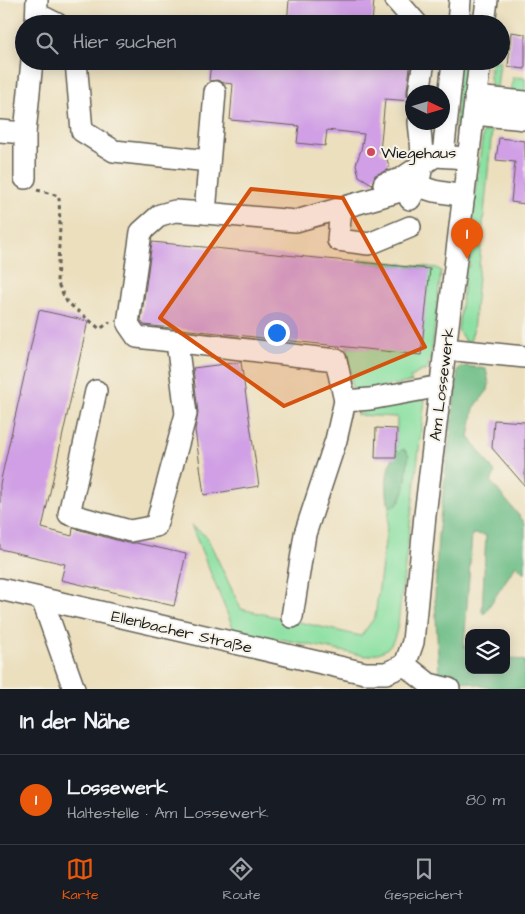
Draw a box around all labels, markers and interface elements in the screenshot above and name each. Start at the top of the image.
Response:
search box [15,15,510,70]
icon: search [33,29,61,57]
text: Hier suchen [73,29,176,56]
north arrow [405,85,450,130]
place label: Wiegehaus [381,142,456,165]
marker: Wiegehaus [365,146,377,158]
pin: 1 [451,218,483,259]
your location [264,320,290,346]
street label: Am Lossewerk [424,326,460,442]
street label: Ellenbacher Straße [109,605,255,659]
map controls [465,629,510,674]
button: layers [465,629,510,674]
text: In der Nähe [20,707,130,736]
text: Lossewerk [67,775,168,802]
text: 1 [35,789,37,811]
text: 80 m [466,789,505,811]
text: Haltestelle · Am Lossewerk [67,802,269,824]
tab: Karte [62,855,99,905]
tab: Route [222,855,261,905]
tab: Gespeichert [384,855,463,905]

